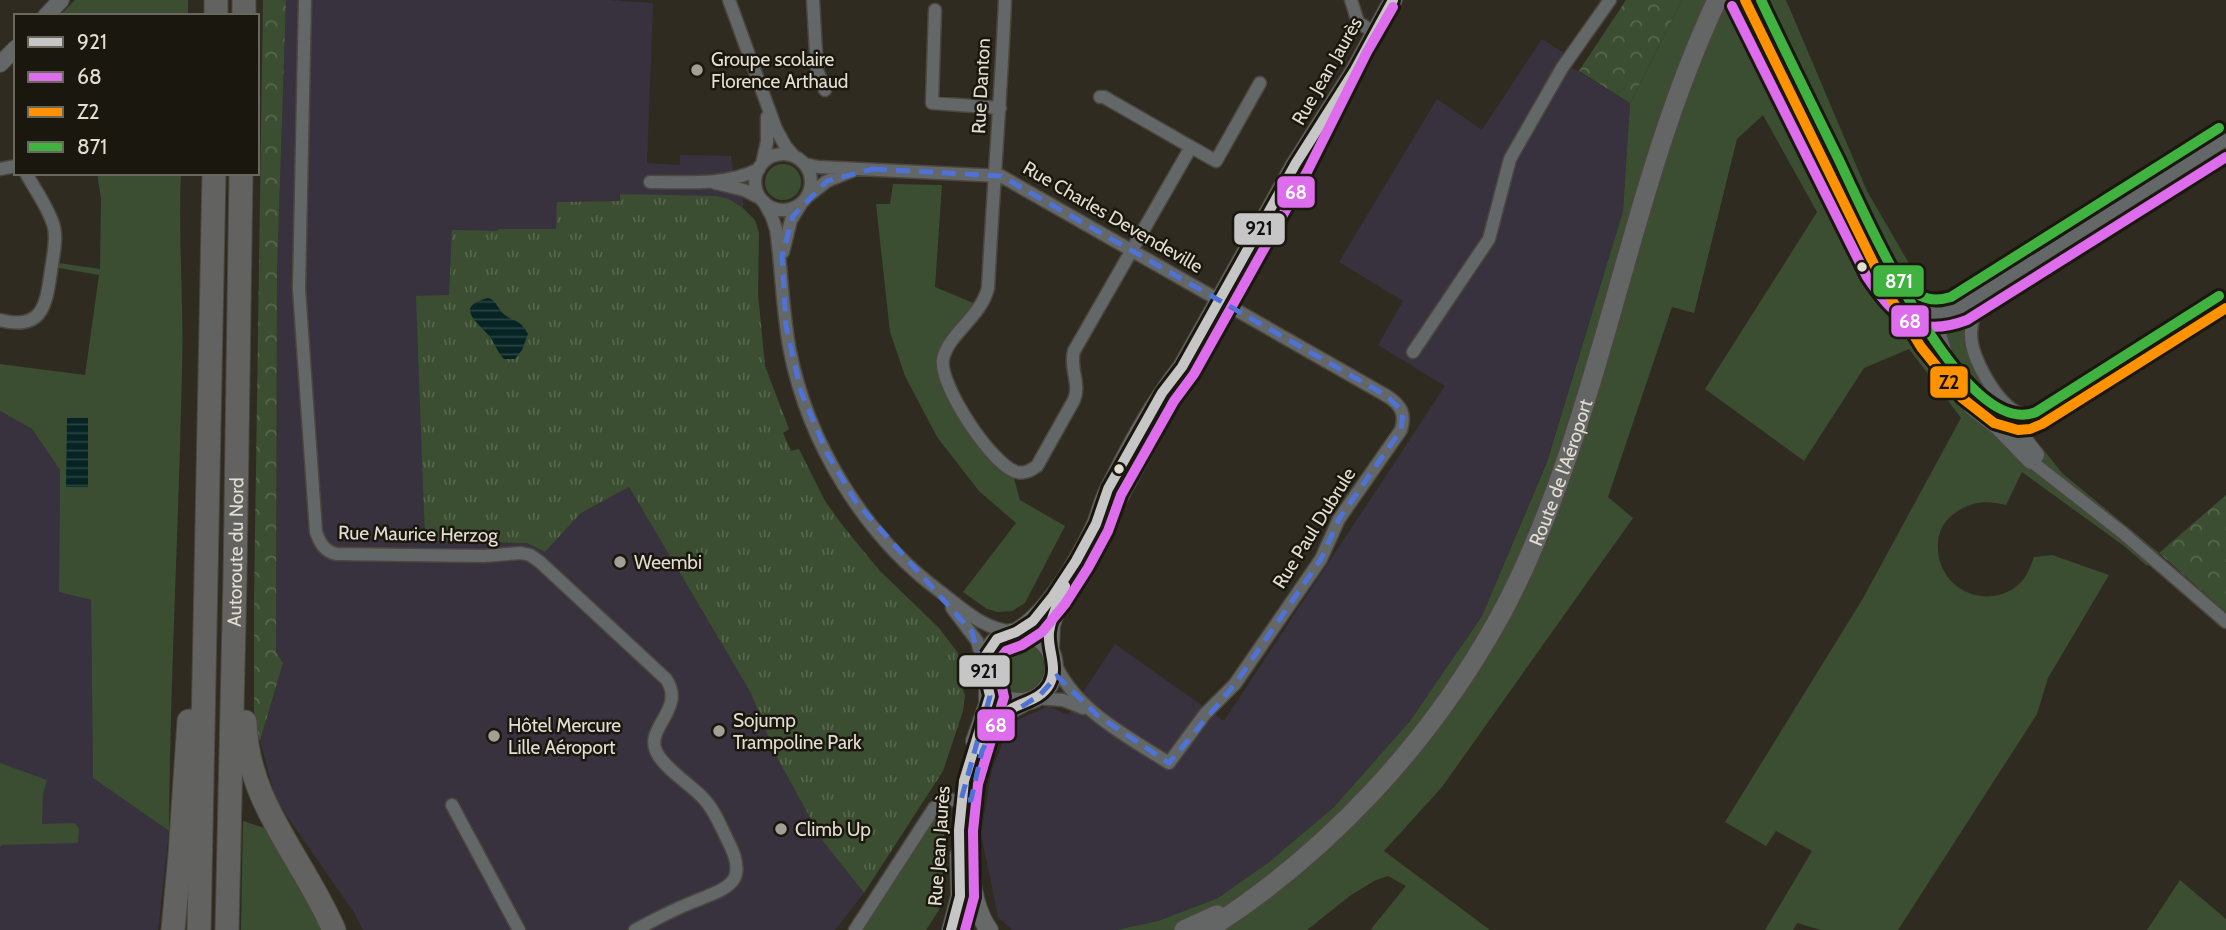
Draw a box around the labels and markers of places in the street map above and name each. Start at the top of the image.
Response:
place label: Groupe scolaire Florence Arthaud [711,48,848,93]
marker: Groupe scolaire Florence Arthaud [689,62,705,78]
unlabelled marker [1855,260,1869,274]
unlabelled marker [1112,462,1126,476]
place label: Weembi [634,551,702,574]
marker: Weembi [612,554,628,570]
place label: Sojump Trampoline Park [733,709,862,754]
place label: Hôtel Mercure Lille Aéroport [508,714,621,759]
marker: Sojump Trampoline Park [711,723,727,739]
marker: Hôtel Mercure Lille Aéroport [486,728,502,744]
place label: Climb Up [795,818,871,841]
marker: Climb Up [773,821,789,837]

